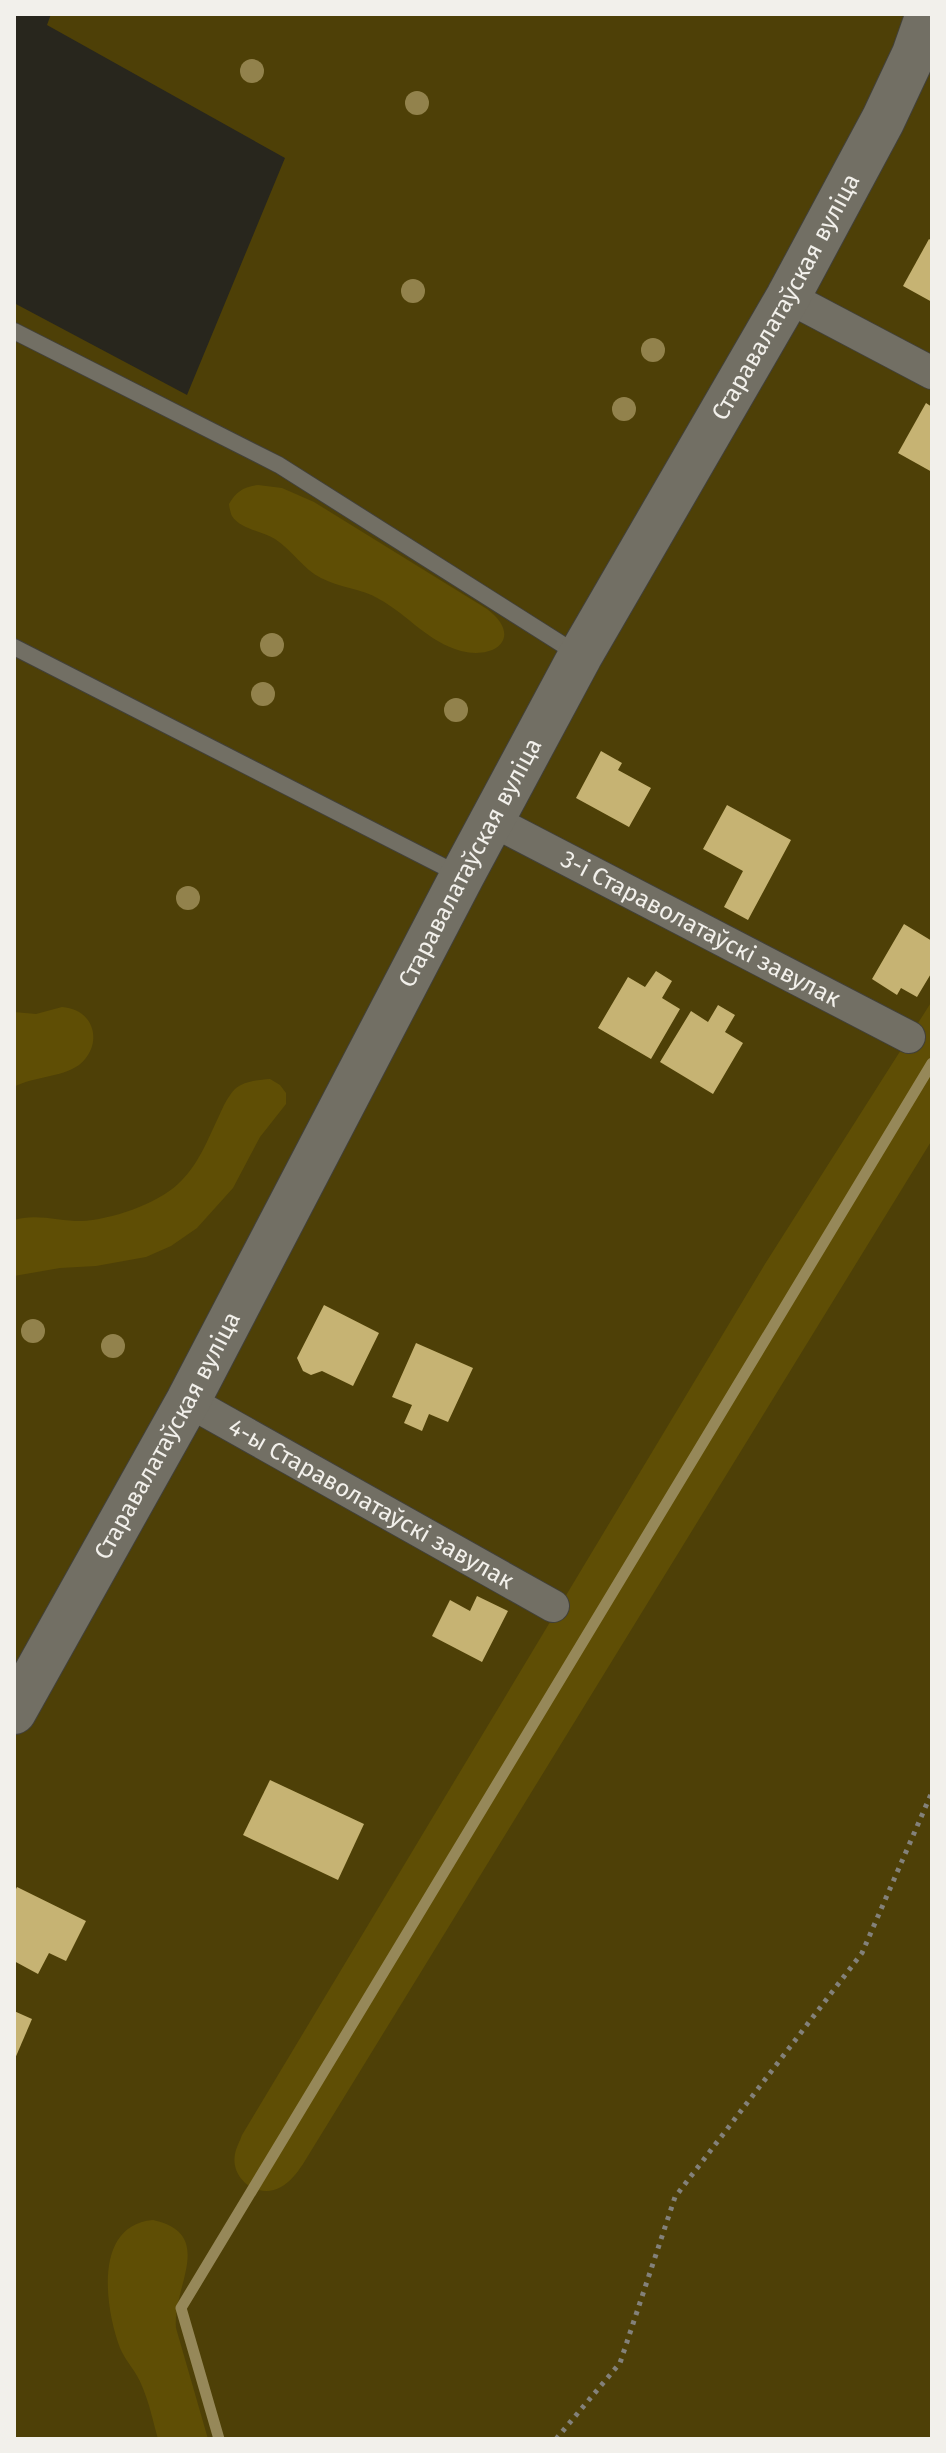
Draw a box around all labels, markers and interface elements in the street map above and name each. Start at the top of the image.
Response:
street label: Старавалатаўская вуліца [706,169,866,425]
street label: Старавалатаўская вуліца [392,733,547,992]
street label: 3-і Стараволатаўскі завулак [556,845,846,1013]
street label: Старавалатаўская вуліца [88,1307,246,1564]
street label: 4-ы Стараволатаўскі завулак [224,1413,519,1595]

